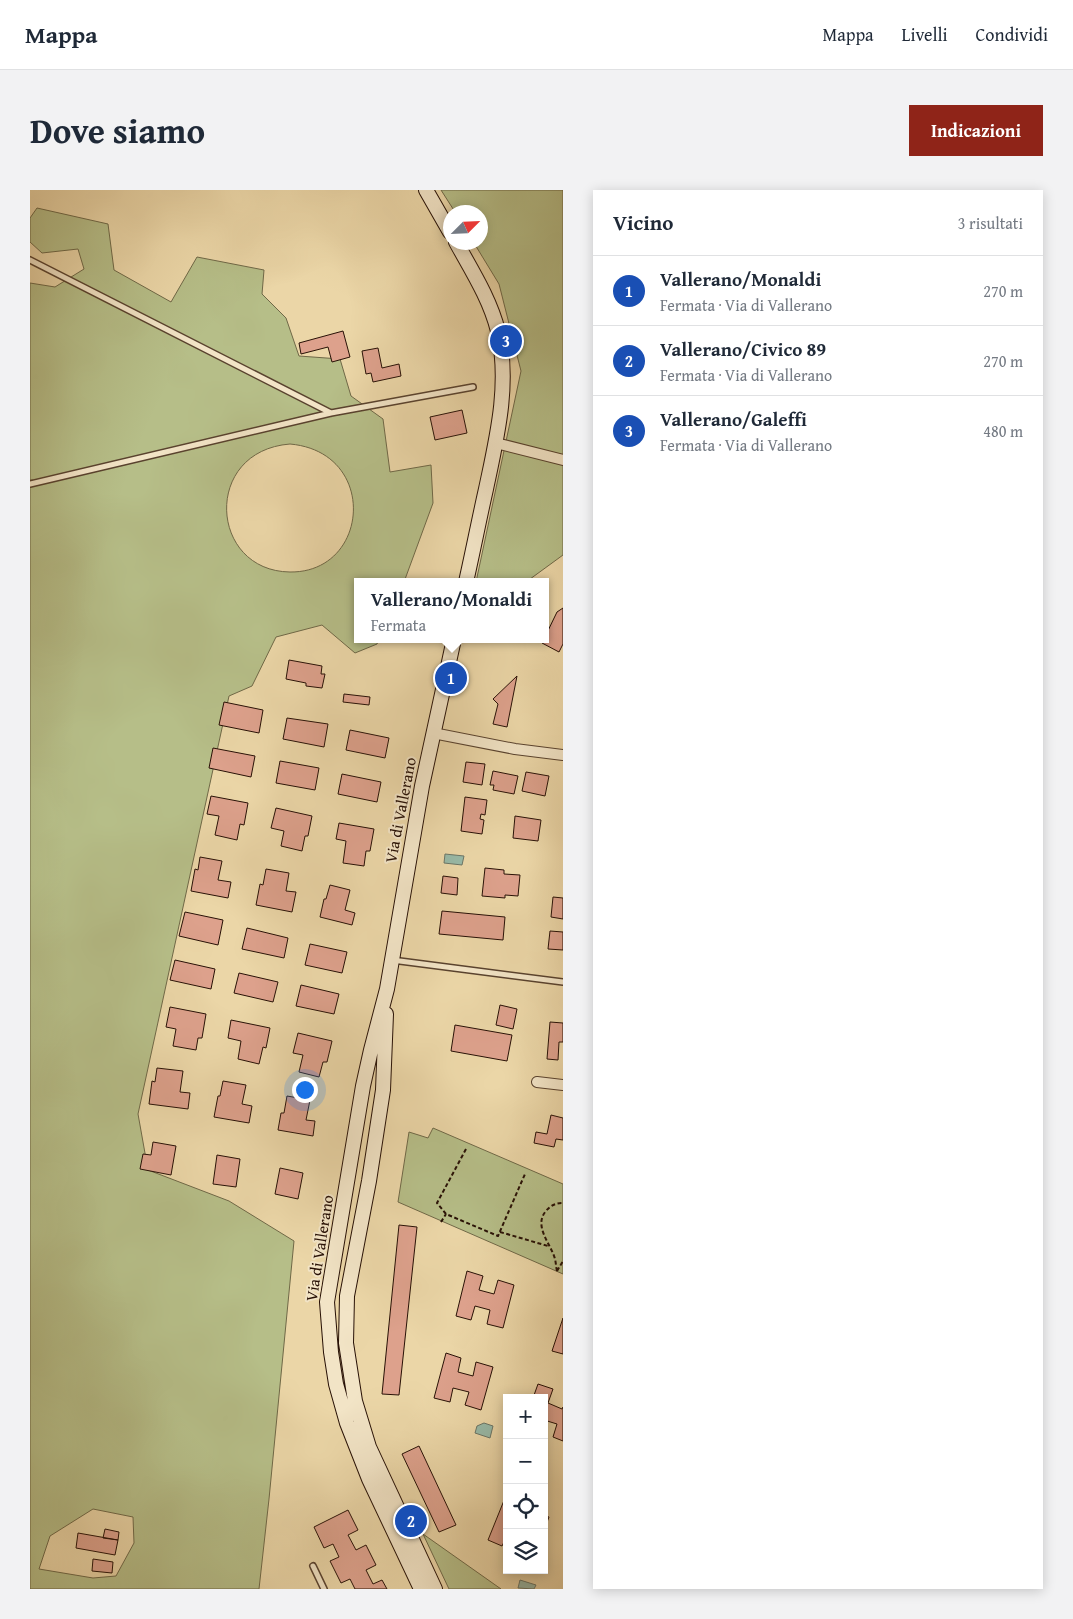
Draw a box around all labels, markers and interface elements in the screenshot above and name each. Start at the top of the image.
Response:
text: Mappa [25,17,98,52]
text: Mappa [822,21,874,48]
text: Livelli [902,21,948,48]
text: Condividi [976,21,1048,48]
text: Dove siamo [30,105,205,156]
button: Indicazioni [909,105,1043,156]
north arrow [443,205,488,250]
text: Vicino [613,207,673,238]
text: 3 risultati [958,211,1023,235]
text: Vallerano/Monaldi [660,265,821,293]
text: 1 [625,279,633,303]
text: 270 m [983,279,1023,303]
text: Fermata · Via di Vallerano [660,293,832,317]
pin: 3 [490,322,522,360]
text: Vallerano/Civico 89 [660,335,826,363]
text: 2 [625,349,633,373]
text: 270 m [983,349,1023,373]
text: Fermata · Via di Vallerano [660,363,832,387]
text: Vallerano/Galeffi [660,405,807,433]
text: 3 [625,419,633,443]
text: 480 m [983,419,1023,443]
text: Fermata · Via di Vallerano [660,433,832,457]
popup [354,578,549,643]
text: Vallerano/Monaldi [371,585,532,613]
text: Fermata [371,613,426,637]
pin: 1 [435,659,467,697]
street label: Via di Vallerano [378,755,422,865]
your location [292,1077,318,1103]
street label: Via di Vallerano [299,1193,339,1303]
map controls [503,1394,548,1574]
button: + [503,1394,548,1439]
button: − [503,1439,548,1484]
button: locate [503,1484,548,1529]
pin: 2 [395,1502,427,1540]
button: layers [503,1529,548,1574]

